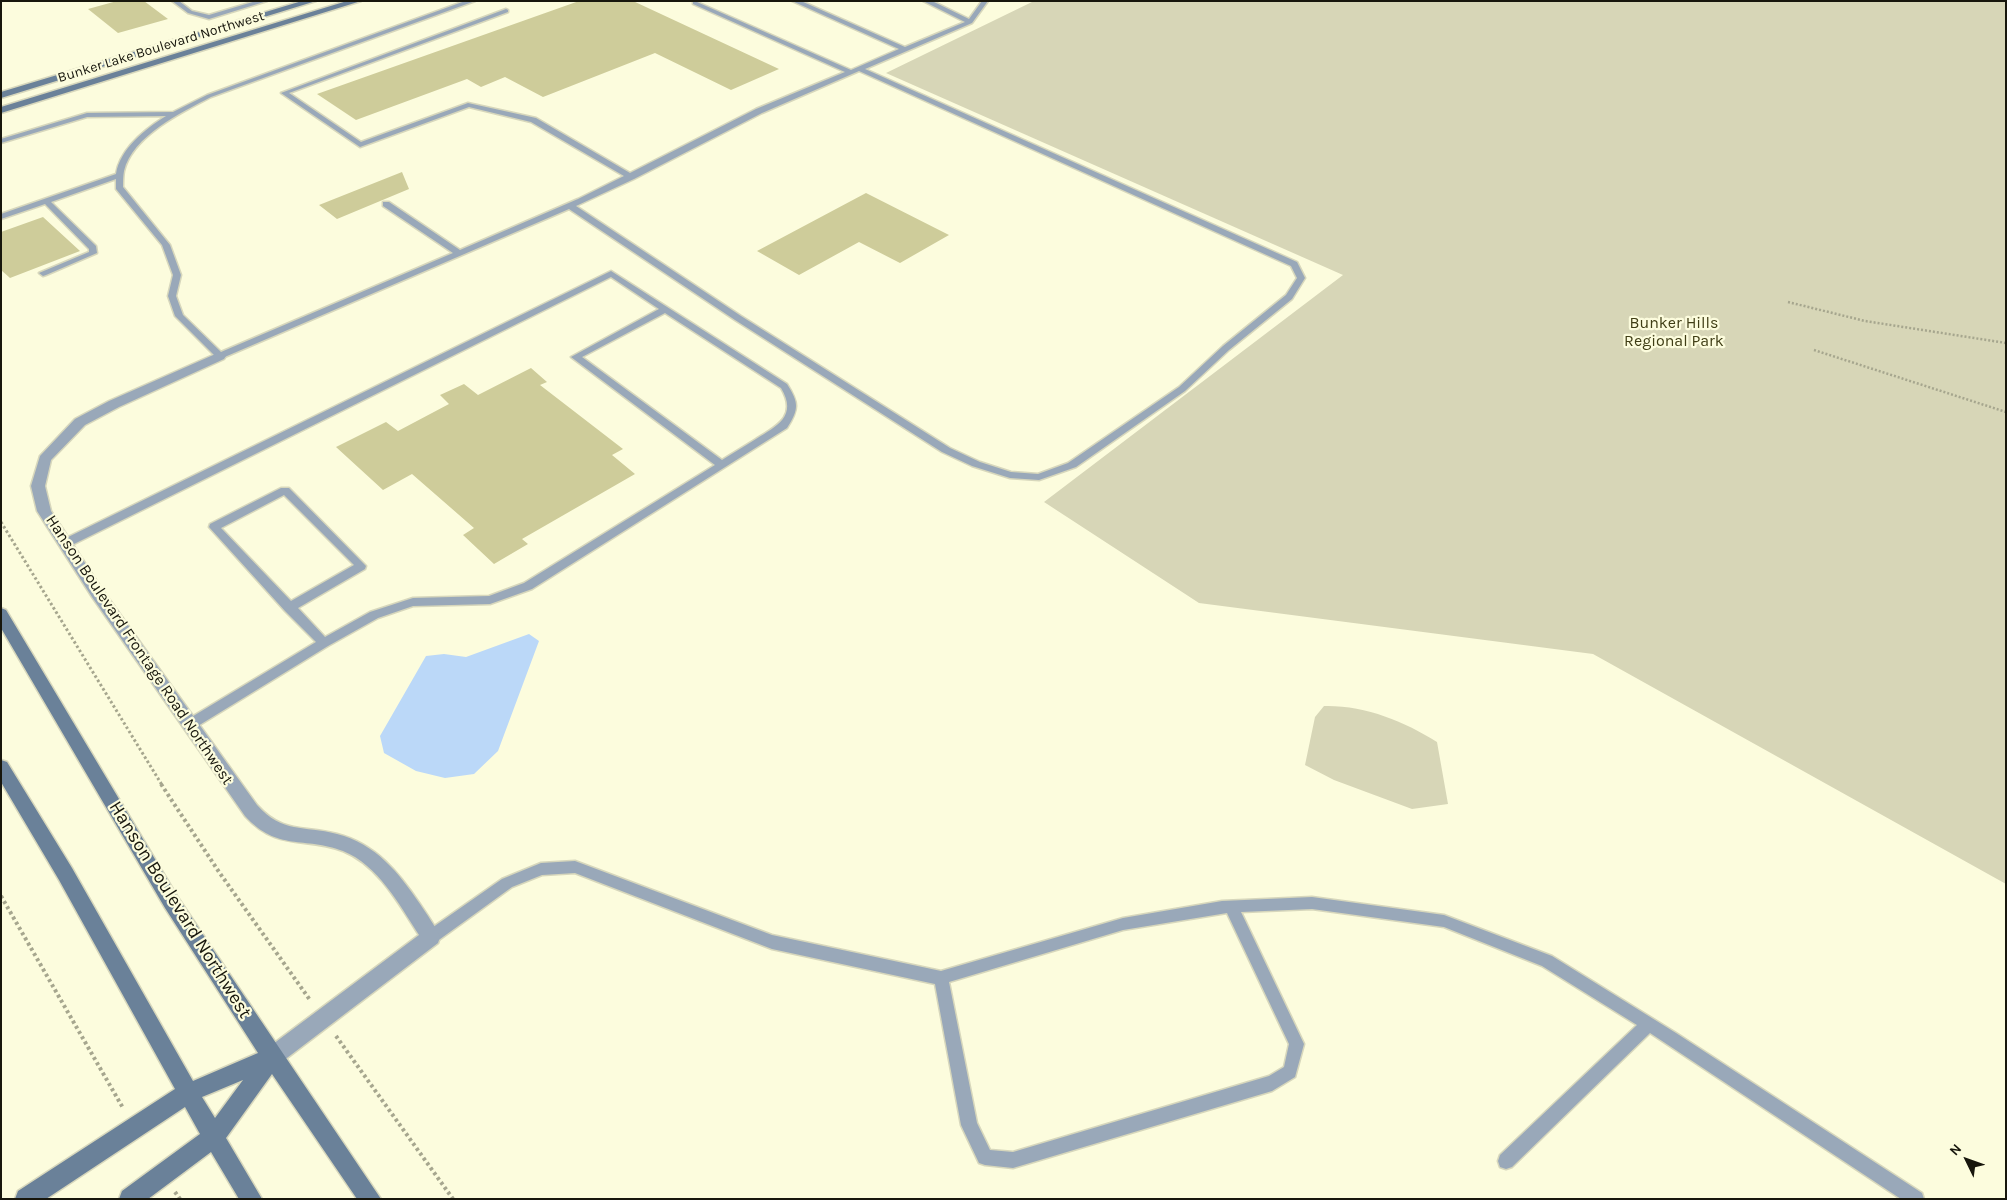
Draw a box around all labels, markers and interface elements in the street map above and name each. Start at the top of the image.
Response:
street label: Bunker Lake Boulevard Northwest [56,8,266,86]
park label: Bunker Hills Regional Park [1624,313,1724,351]
street label: Hanson Boulevard Frontage Road Northwest [41,511,237,789]
street label: Hanson Boulevard Northwest [104,797,256,1023]
north arrow [1942,1135,1992,1185]
text: N [1946,1140,1965,1159]

